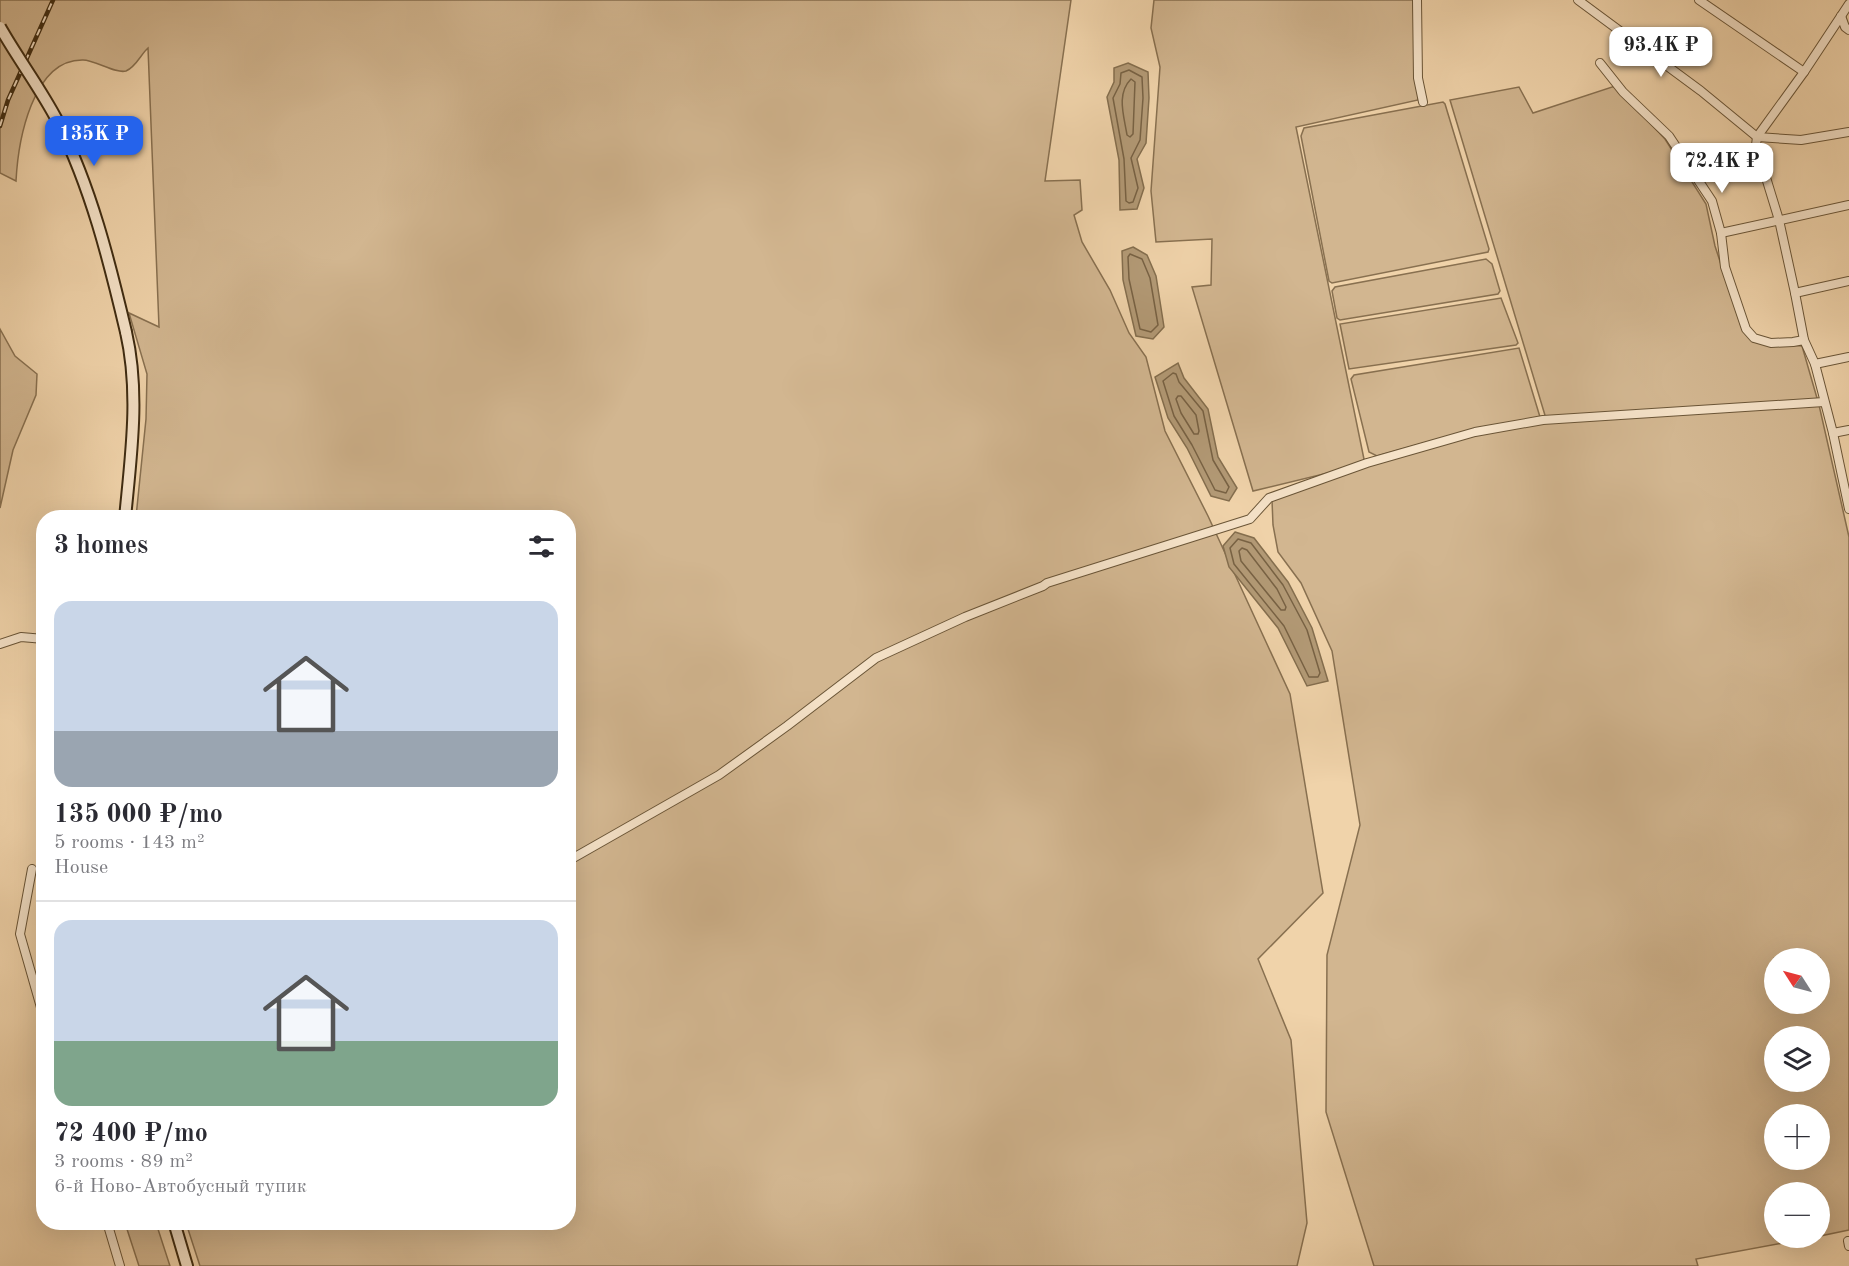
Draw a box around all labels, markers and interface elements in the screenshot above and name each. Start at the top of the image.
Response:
pin: 93.4K ₽ [1606,27,1716,78]
text: 93.4K ₽ [1623,36,1699,56]
pin: 135K ₽ [45,116,143,167]
text: 135K ₽ [59,125,129,145]
pin: 72.4K ₽ [1667,143,1777,194]
text: 72.4K ₽ [1684,152,1760,172]
icon: filters [525,530,558,563]
text: 3 homes [54,533,148,559]
icon: home [252,640,360,748]
text: 135 000 ₽/mo [54,802,223,828]
text: 5 rooms · 143 m² [54,833,204,853]
text: House [54,858,108,878]
north arrow [1764,948,1830,1014]
map controls [1764,948,1830,1248]
icon: home [252,959,360,1067]
button: layers [1764,1026,1830,1092]
button: + [1764,1104,1830,1170]
text: 72 400 ₽/mo [54,1121,208,1147]
text: 3 rooms · 89 m² [54,1152,193,1172]
text: 6-й Ново-Автобусный тупик [54,1177,307,1197]
button: − [1764,1182,1830,1248]

